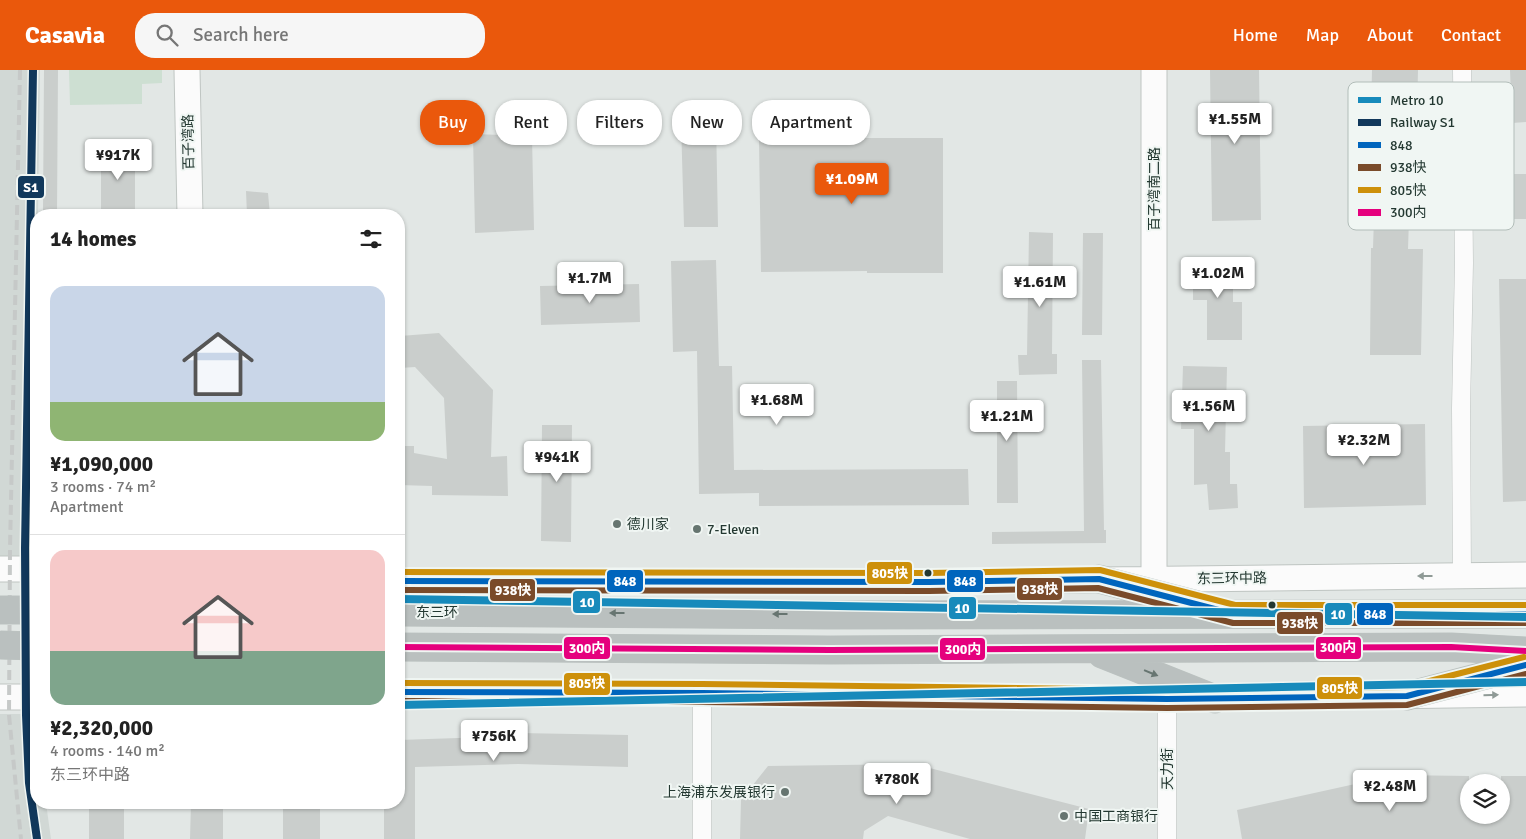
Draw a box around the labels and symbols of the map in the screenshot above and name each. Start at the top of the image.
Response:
legend [1348,82,1514,230]
text: Metro 10 [1390,92,1444,109]
pin: ¥1.55M [1194,102,1276,145]
street label: 百子湾路 [180,114,197,170]
text: Railway S1 [1390,114,1455,131]
text: 848 [1390,137,1413,154]
pin: ¥917K [83,138,153,181]
street label: 百子湾南二路 [1146,147,1163,231]
text: 938快 [1390,159,1427,176]
pin: ¥1.09M [811,162,893,205]
line badge: S1 [17,175,45,199]
text: S1 [23,179,39,196]
text: 805快 [1390,182,1427,199]
text: 300内 [1390,204,1427,221]
pin: ¥1.02M [1177,256,1259,299]
pin: ¥1.7M [555,262,625,304]
pin: ¥1.61M [999,266,1081,308]
pin: ¥1.68M [736,384,818,426]
pin: ¥1.56M [1168,390,1250,432]
pin: ¥1.21M [966,400,1048,442]
pin: ¥2.32M [1323,424,1405,466]
pin: ¥941K [522,440,592,483]
place label: 德川家 [627,516,669,533]
marker: 德川家 [611,518,623,530]
place label: 7-Eleven [707,521,759,538]
marker: 7-Eleven [691,523,703,535]
line badge: 805快 [866,561,913,585]
text: 805快 [872,565,908,582]
unlabelled marker [923,568,933,578]
line badge: 848 [606,569,644,593]
line badge: 848 [946,569,984,593]
street label: 东三环中路 [1197,569,1267,588]
one-way arrow [1417,572,1433,580]
text: 848 [614,573,637,590]
text: 848 [954,573,977,590]
line badge: 938快 [1016,577,1063,601]
line badge: 938快 [489,578,536,602]
text: 938快 [1022,581,1058,598]
text: 938快 [495,582,531,599]
line badge: 10 [572,590,601,614]
text: 10 [579,594,595,611]
line badge: 10 [948,596,977,620]
text: 10 [954,600,970,617]
unlabelled marker [1267,600,1277,610]
line badge: 10 [1324,602,1353,626]
line badge: 848 [1356,602,1394,626]
street label: 东三环 [416,604,458,621]
text: 10 [1330,606,1346,623]
text: 848 [1364,606,1387,623]
one-way arrow [609,609,625,617]
one-way arrow [771,610,787,618]
line badge: 938快 [1276,611,1324,635]
text: 938快 [1282,615,1318,632]
line badge: 300内 [563,636,611,660]
line badge: 300内 [1315,636,1362,660]
line badge: 300内 [939,637,986,661]
text: 300内 [1320,639,1356,656]
text: 300内 [569,640,605,657]
text: 300内 [945,641,981,658]
one-way arrow [1144,669,1159,677]
line badge: 805快 [563,672,611,696]
text: 805快 [569,675,605,692]
line badge: 805快 [1316,676,1363,700]
text: 805快 [1322,680,1358,697]
one-way arrow [1483,691,1499,699]
pin: ¥756K [459,720,529,762]
street label: 天力街 [1159,748,1176,790]
pin: ¥780K [862,762,932,805]
pin: ¥2.48M [1349,770,1431,812]
place label: 上海浦东发展银行 [663,784,775,801]
marker: 上海浦东发展银行 [779,786,791,798]
place label: 中国工商银行 [1074,808,1158,825]
marker: 中国工商银行 [1058,810,1070,822]

